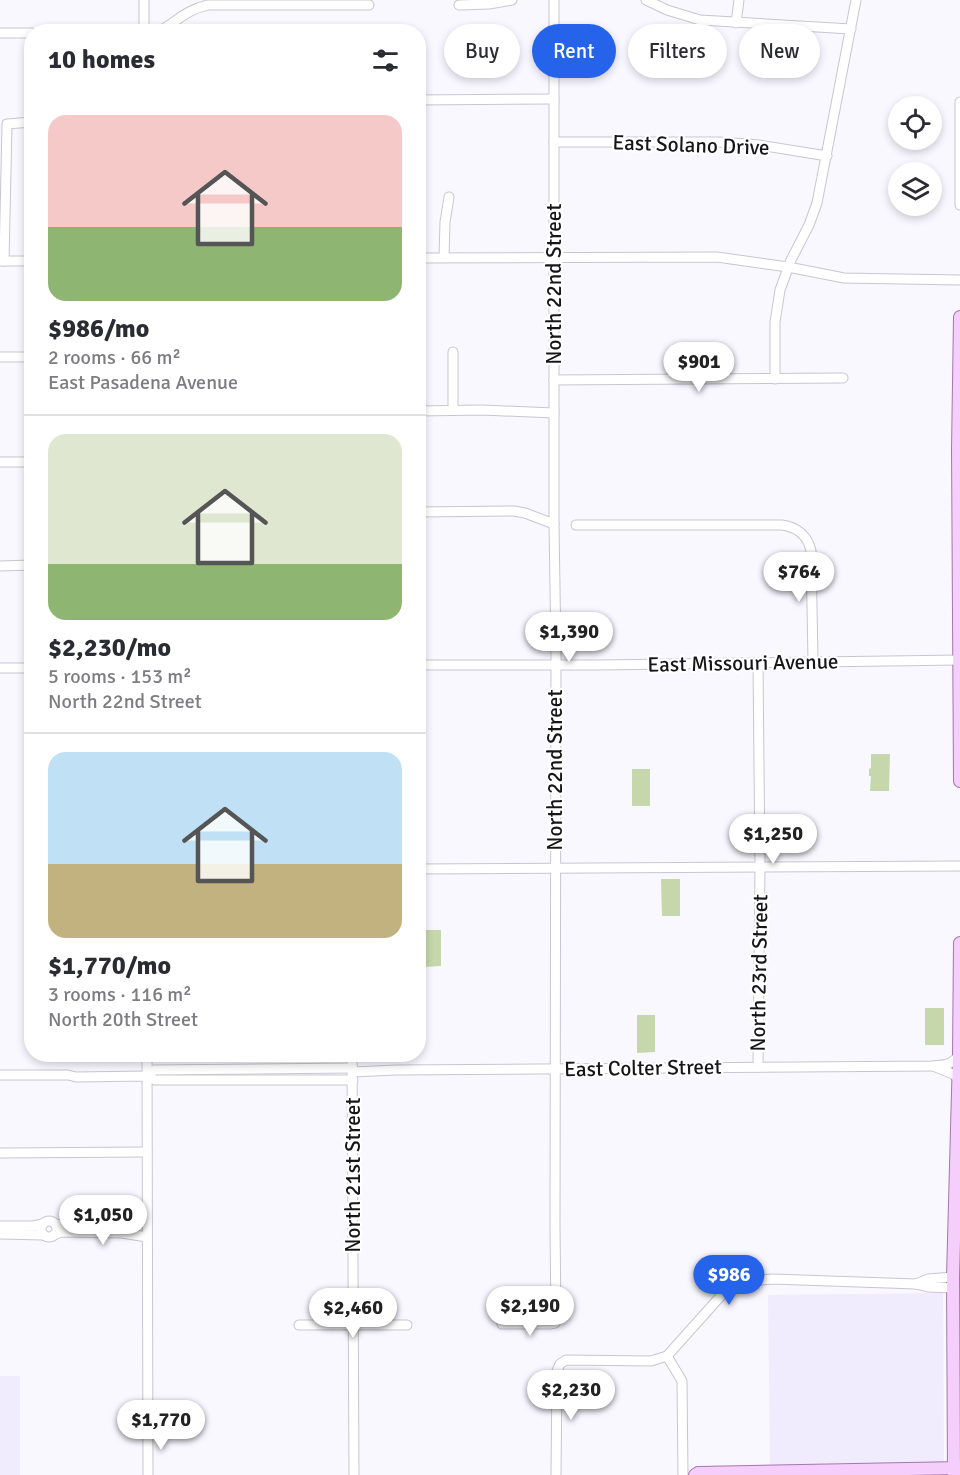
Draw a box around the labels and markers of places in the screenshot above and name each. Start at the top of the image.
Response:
pin: $901 [663,342,735,393]
pin: $764 [763,552,835,603]
pin: $1,390 [520,612,618,663]
pin: $1,250 [724,814,822,865]
pin: $1,050 [54,1195,152,1246]
pin: $986 [693,1255,765,1306]
pin: $2,190 [481,1286,579,1337]
pin: $2,460 [304,1288,402,1339]
pin: $2,230 [522,1370,620,1421]
pin: $1,770 [112,1400,210,1451]

